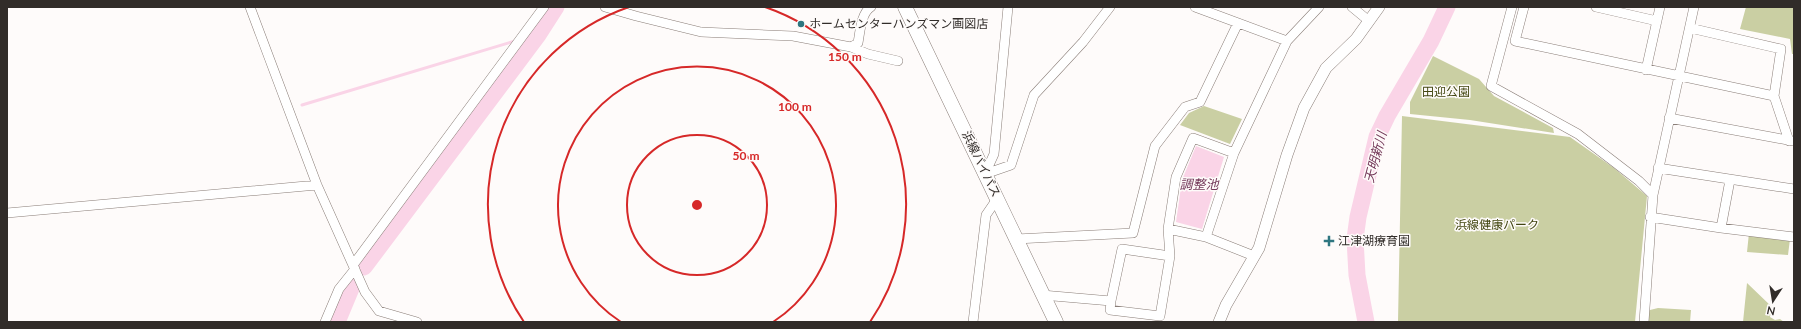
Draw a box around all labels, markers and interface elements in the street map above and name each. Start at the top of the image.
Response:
place label: ホームセンターハンズマン画図店 [809,16,988,31]
marker: ホームセンターハンズマン画図店 [796,19,806,29]
text: 150 m [828,49,862,64]
park label: 田迎公園 [1422,84,1470,99]
text: 100 m [778,99,812,114]
street label: 浜線バイパス [959,128,1004,199]
water label: 天明新川 [1361,128,1390,184]
text: 50 m [733,148,759,163]
water label: 調整池 [1179,176,1220,192]
centre of rings [690,198,704,212]
park label: 浜線健康パーク [1455,217,1539,232]
place label: 江津湖療育園 [1338,233,1410,248]
marker: 江津湖療育園 [1323,235,1335,247]
north arrow [1753,281,1793,321]
text: N [1765,304,1776,319]

